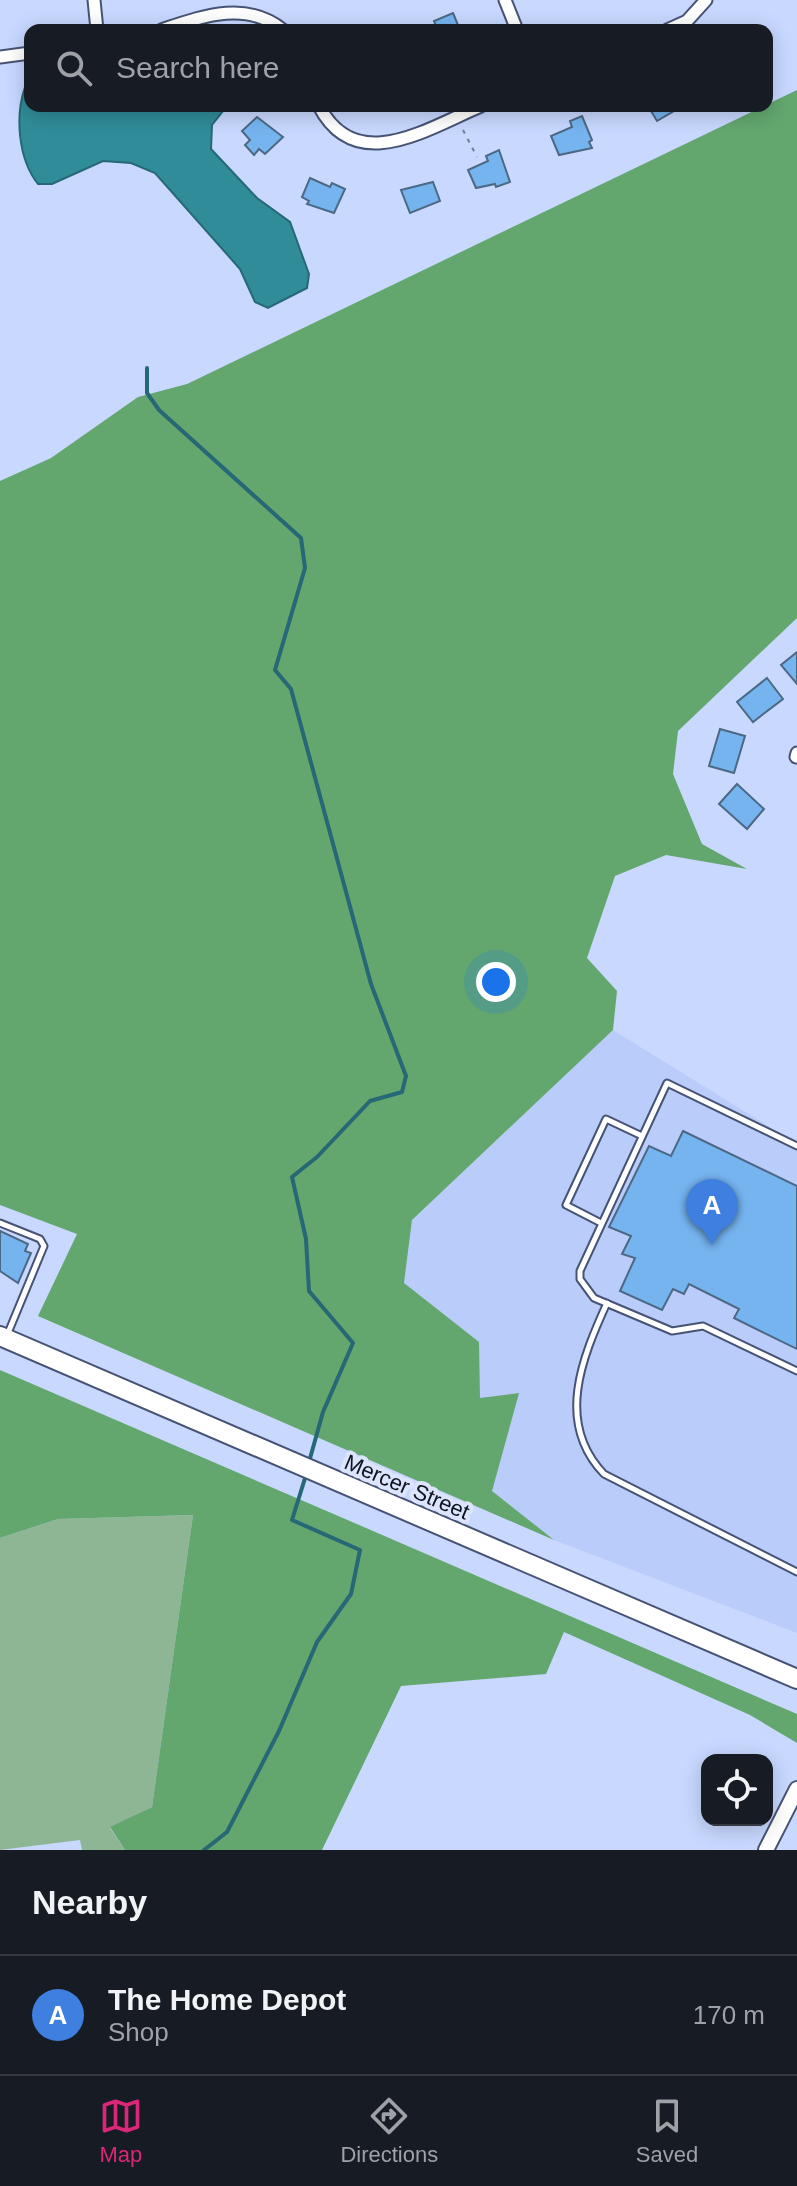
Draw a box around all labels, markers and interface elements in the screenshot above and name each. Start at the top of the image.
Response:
search box [24,24,773,112]
icon: search [52,46,96,90]
text: Search here [116,51,279,84]
your location [476,962,516,1002]
pin: A [686,1179,738,1245]
street label: Mercer Street [341,1449,473,1525]
map controls [701,1754,773,1826]
button: locate [701,1754,773,1826]
text: Nearby [32,1883,147,1921]
text: The Home Depot [108,1983,346,2016]
text: A [49,2000,67,2030]
text: 170 m [693,2000,765,2030]
text: Shop [108,2017,169,2047]
tab: Map [99,2094,143,2168]
tab: Directions [340,2094,438,2168]
tab: Saved [636,2094,698,2168]

